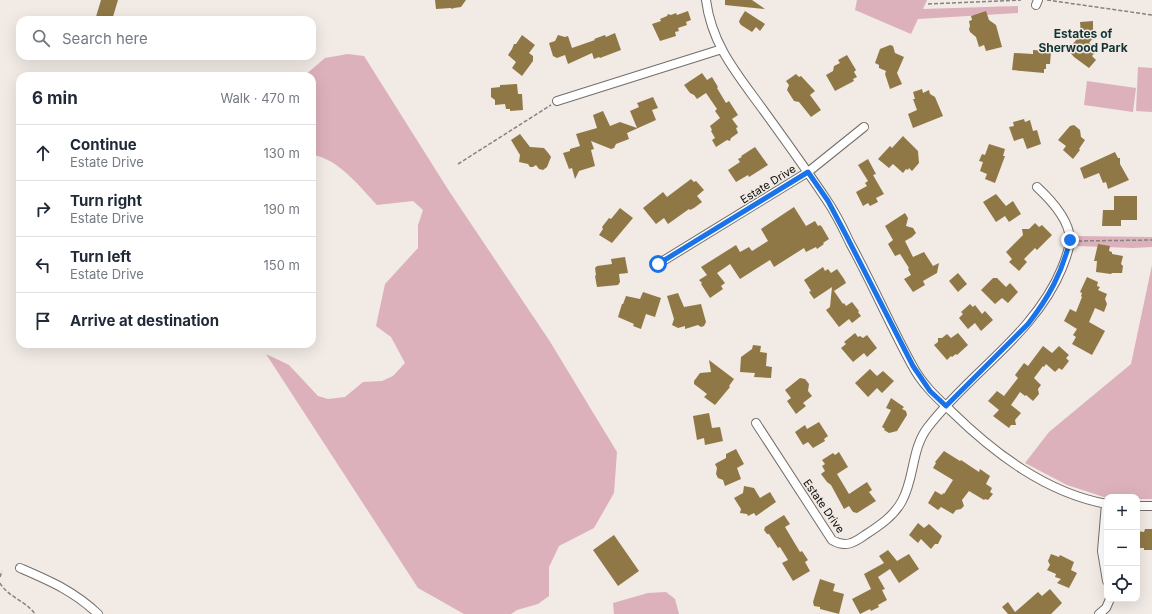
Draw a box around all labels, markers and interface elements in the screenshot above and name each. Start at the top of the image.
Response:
search box [16,16,316,60]
district label: Estates of Sherwood Park [1038,26,1128,55]
icon: search [30,27,52,49]
text: Search here [62,29,148,48]
text: 6 min [32,88,78,108]
text: Walk · 470 m [220,90,300,106]
text: Continue [70,135,137,154]
icon: ahead [32,142,54,164]
text: 130 m [263,145,300,161]
text: Estate Drive [70,154,144,170]
street label: Estate Drive [738,161,798,207]
text: Turn right [70,191,142,210]
icon: right [32,198,54,220]
text: 190 m [263,201,300,217]
text: Estate Drive [70,210,144,226]
route end [1061,231,1079,249]
text: Turn left [70,247,131,266]
icon: left [32,254,54,276]
route start [649,255,667,273]
text: 150 m [264,257,300,273]
text: Estate Drive [70,266,144,282]
icon: arrive [32,310,54,332]
text: Arrive at destination [70,311,219,330]
street label: Estate Drive [800,476,848,536]
map controls [1104,494,1140,602]
button: + [1104,494,1140,530]
button: − [1104,530,1140,566]
button: locate [1104,566,1140,602]

